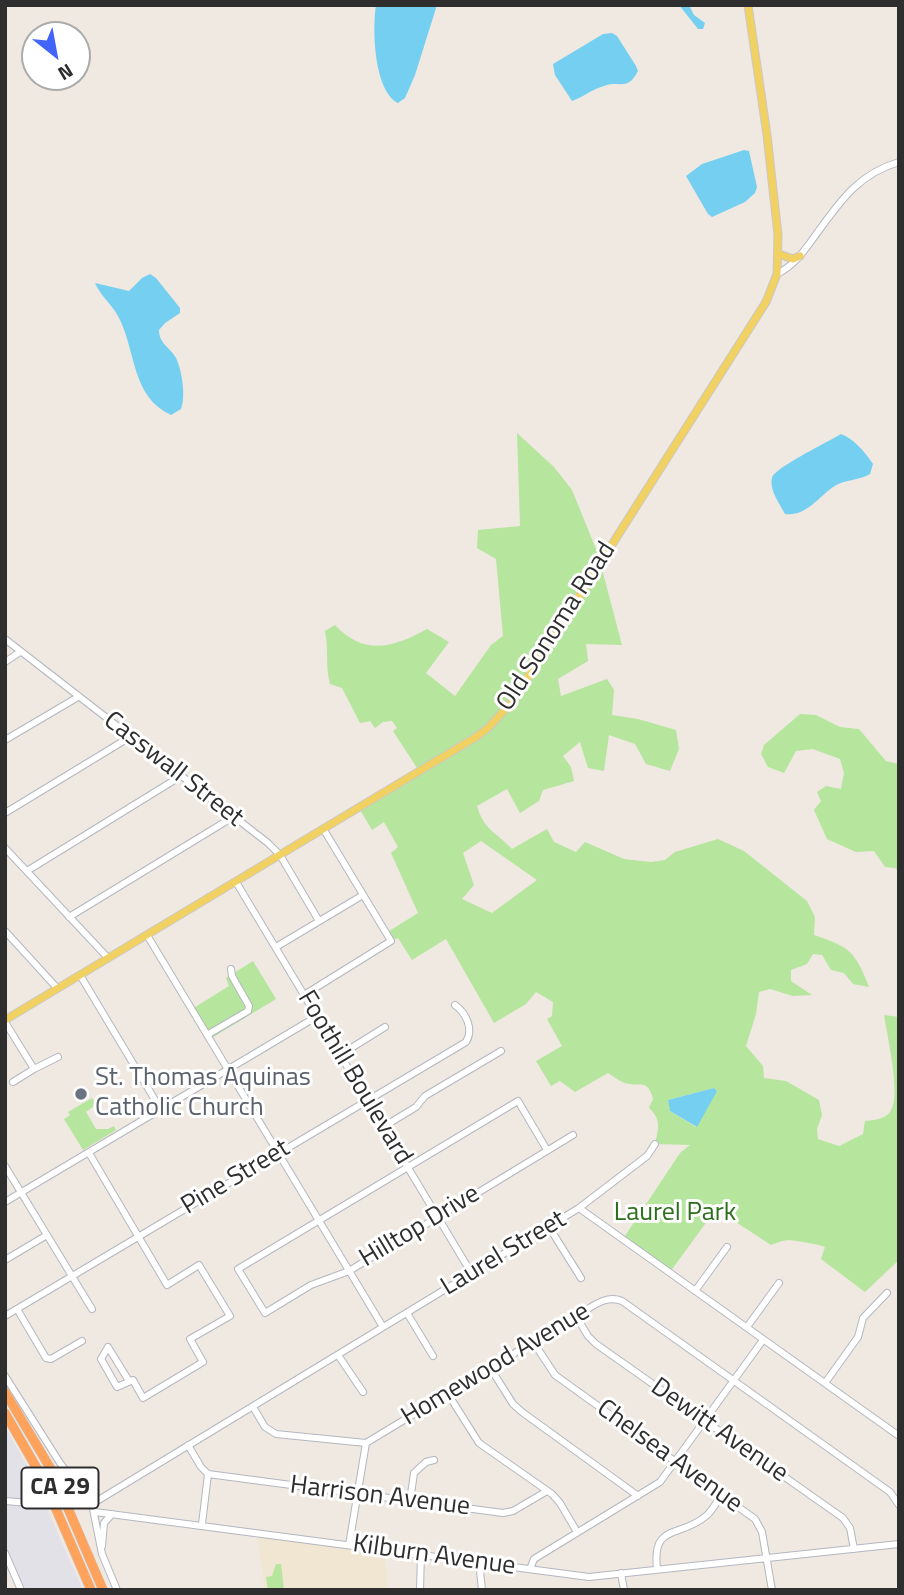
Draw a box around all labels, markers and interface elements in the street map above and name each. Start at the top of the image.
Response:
north arrow [21,21,91,91]
text: N [53,57,79,89]
street label: Old Sonoma Road [491,537,623,717]
street label: Casswall Street [97,706,249,834]
street label: Foothill Boulevard [290,985,418,1171]
place label: St. Thomas Aquinas Catholic Church [95,1063,311,1124]
marker: St. Thomas Aquinas Catholic Church [73,1086,89,1102]
street label: Pine Street [176,1133,296,1223]
street label: Hilltop Drive [354,1179,486,1275]
park label: Laurel Park [614,1198,736,1230]
street label: Laurel Street [436,1205,572,1303]
street label: Homewood Avenue [396,1297,596,1433]
street label: Dewitt Avenue [644,1372,794,1490]
street label: Chelsea Avenue [590,1394,748,1520]
road number: CA 29 [22,1468,98,1508]
street label: Harrison Avenue [288,1470,472,1524]
street label: Kilburn Avenue [351,1529,517,1583]

